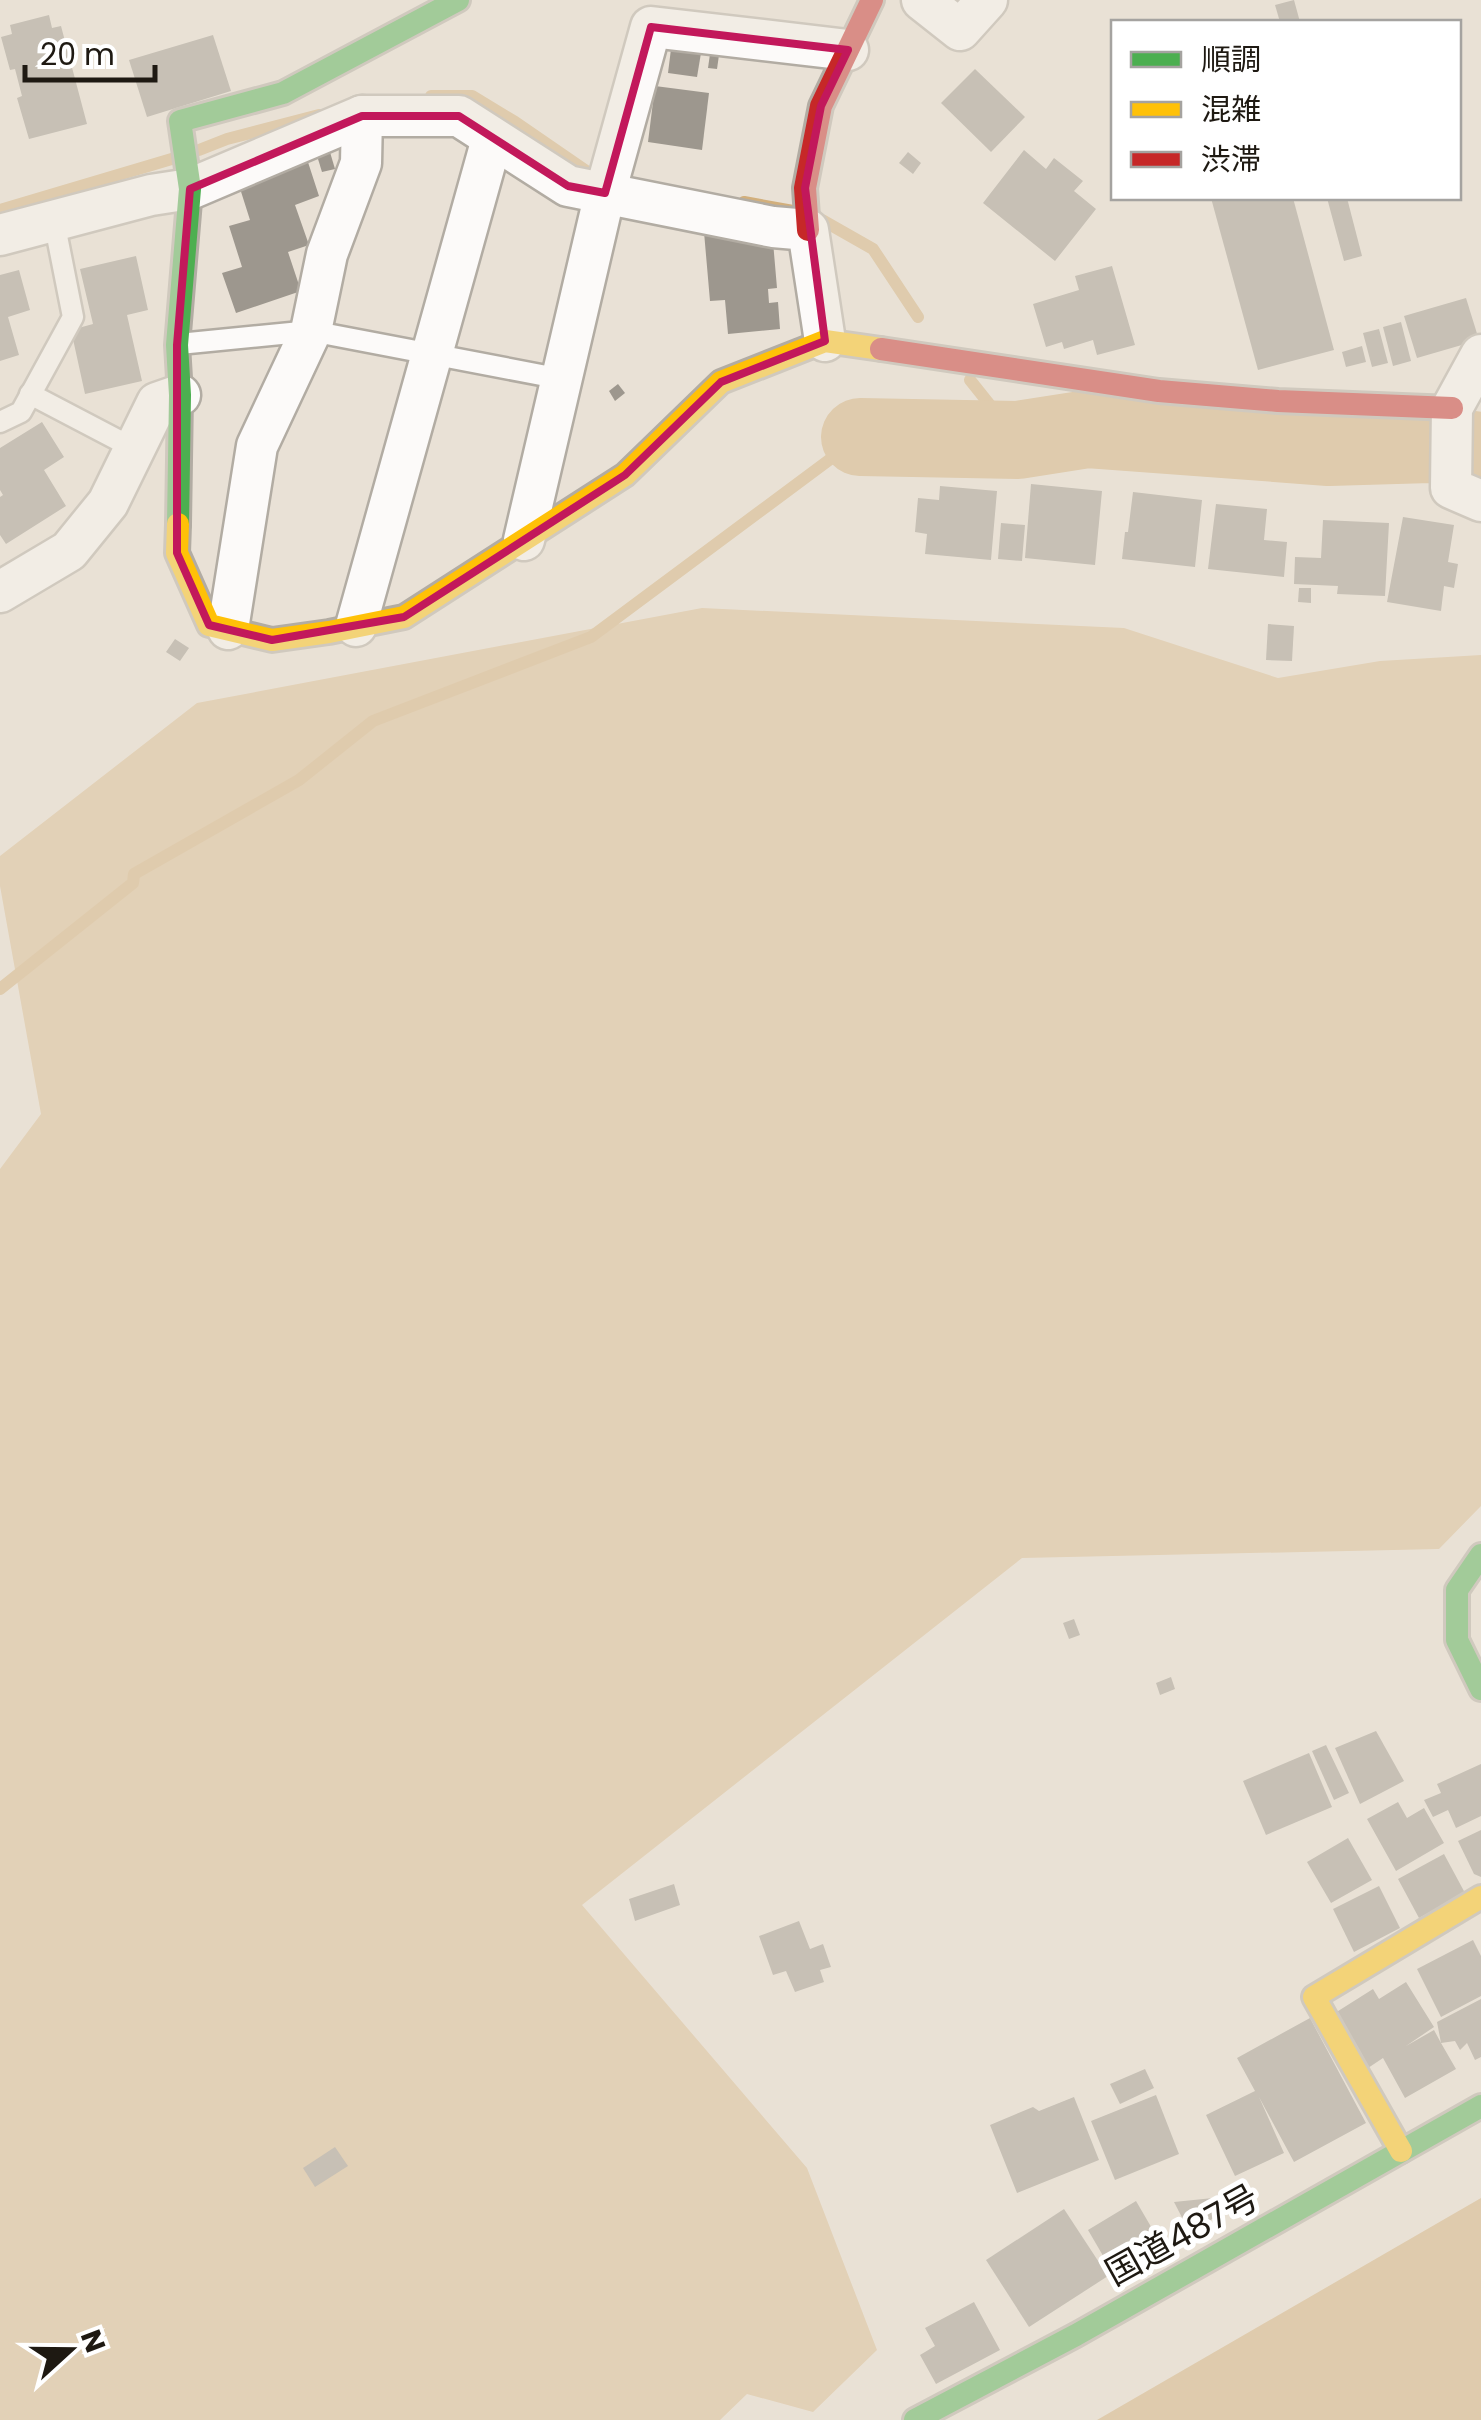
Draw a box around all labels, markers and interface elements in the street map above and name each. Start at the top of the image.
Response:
scale bar [25,20,155,82]
legend [1111,20,1461,200]
text: 20 m [40,33,115,76]
text: 順調 [1201,38,1261,81]
text: 混雑 [1201,88,1261,131]
text: 渋滞 [1201,138,1261,181]
street label: 国道487号 [1096,2172,1267,2297]
north arrow [20,2300,120,2400]
text: N [71,2324,115,2358]

